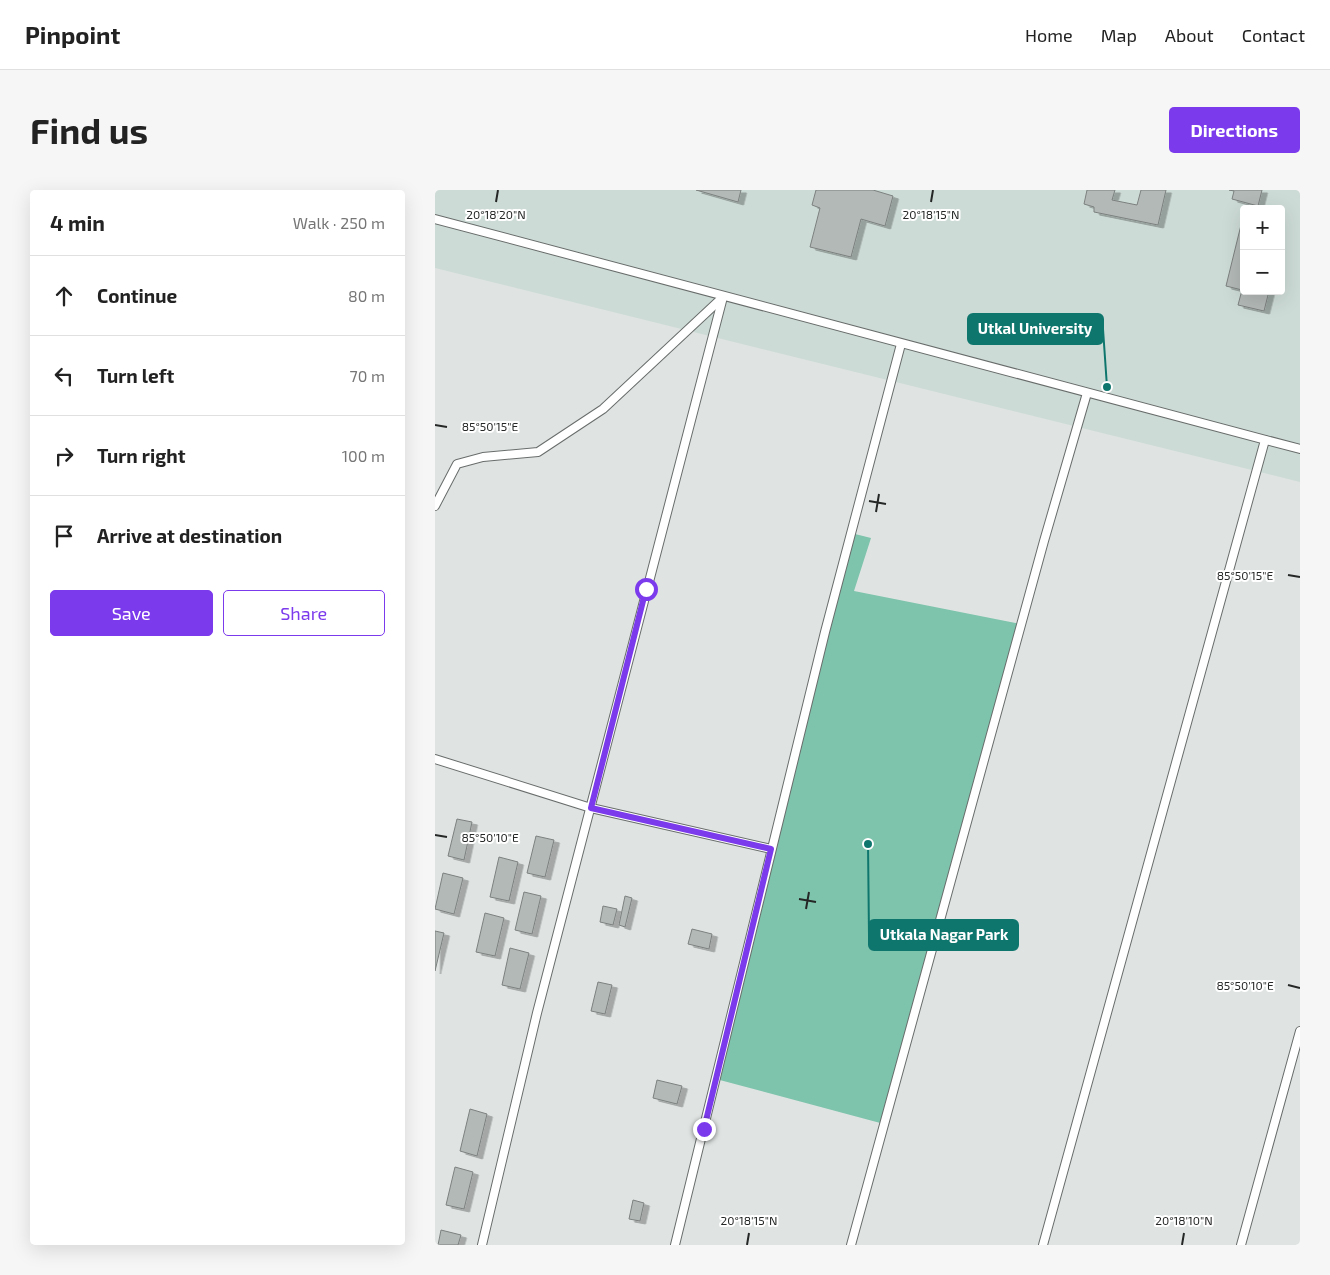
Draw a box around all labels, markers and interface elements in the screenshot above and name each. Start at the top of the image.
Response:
text: Pinpoint [25,20,120,49]
text: Home [1025,24,1073,46]
text: Map [1101,24,1137,46]
text: About [1165,24,1214,46]
text: Contact [1242,24,1305,46]
button: Directions [1169,107,1300,153]
text: Find us [30,109,148,151]
map controls [1240,205,1285,295]
button: + [1240,205,1285,250]
text: 20°18'20"N [466,207,526,221]
text: 20°18'15"N [903,207,959,221]
text: 4 min [50,210,105,235]
text: Walk · 250 m [293,213,385,232]
button: − [1240,250,1285,295]
icon: ahead [50,282,78,310]
text: Continue [97,284,177,307]
text: 80 m [348,286,385,305]
callout: Utkal University [968,314,1103,344]
text: Utkal University [978,319,1093,338]
icon: left [50,362,78,390]
text: Turn left [97,364,174,387]
text: 70 m [350,366,385,385]
text: 85°50'15"E [462,419,518,433]
icon: right [50,442,78,470]
text: Turn right [97,444,185,467]
text: 100 m [342,446,385,465]
icon: arrive [50,522,78,550]
text: Arrive at destination [97,524,282,547]
text: 85°50'15"E [1217,568,1273,582]
route start [635,578,658,601]
button: Save [50,590,213,636]
button: Share [223,590,385,636]
text: 85°50'10"E [461,830,519,844]
callout: Utkala Nagar Park [869,920,1018,950]
text: Utkala Nagar Park [880,925,1009,943]
text: 85°50'10"E [1216,978,1274,992]
route end [693,1118,716,1141]
text: 20°18'15"N [721,1213,777,1227]
text: 20°18'10"N [1155,1213,1213,1227]

